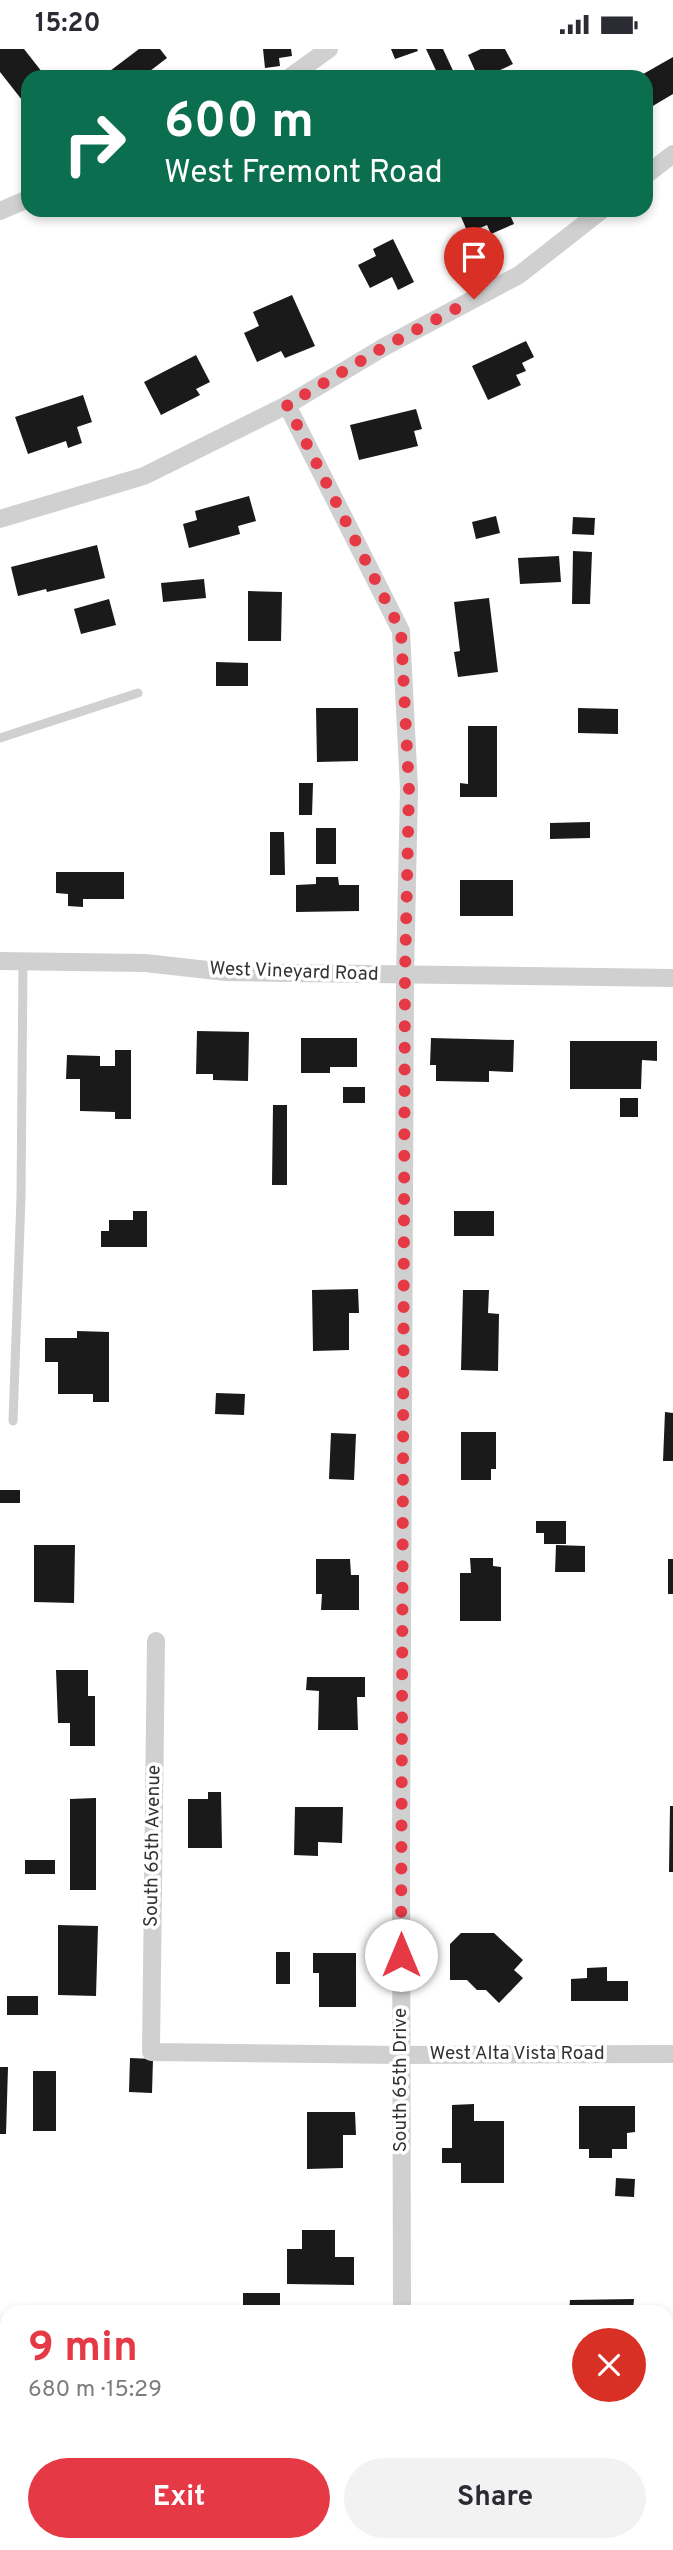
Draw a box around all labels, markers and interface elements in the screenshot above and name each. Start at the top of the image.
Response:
text: 15:20 [35,8,101,41]
text: 600 m [164,93,314,155]
icon: right [49,98,140,189]
text: West Fremont Road [164,154,443,194]
pin [444,227,504,299]
icon: arrive [455,238,493,276]
street label: West Vineyard Road [209,957,379,987]
street label: South 65th Avenue [140,1765,166,1927]
position arrow [364,1918,438,1992]
street label: South 65th Drive [389,2008,413,2152]
street label: West Alta Vista Road [429,2042,605,2066]
text: 9 min [28,2323,138,2376]
button: close [572,2328,646,2402]
text: 680 m · 15:29 [28,2376,162,2405]
button: Exit [28,2458,330,2538]
button: Share [344,2458,646,2538]

